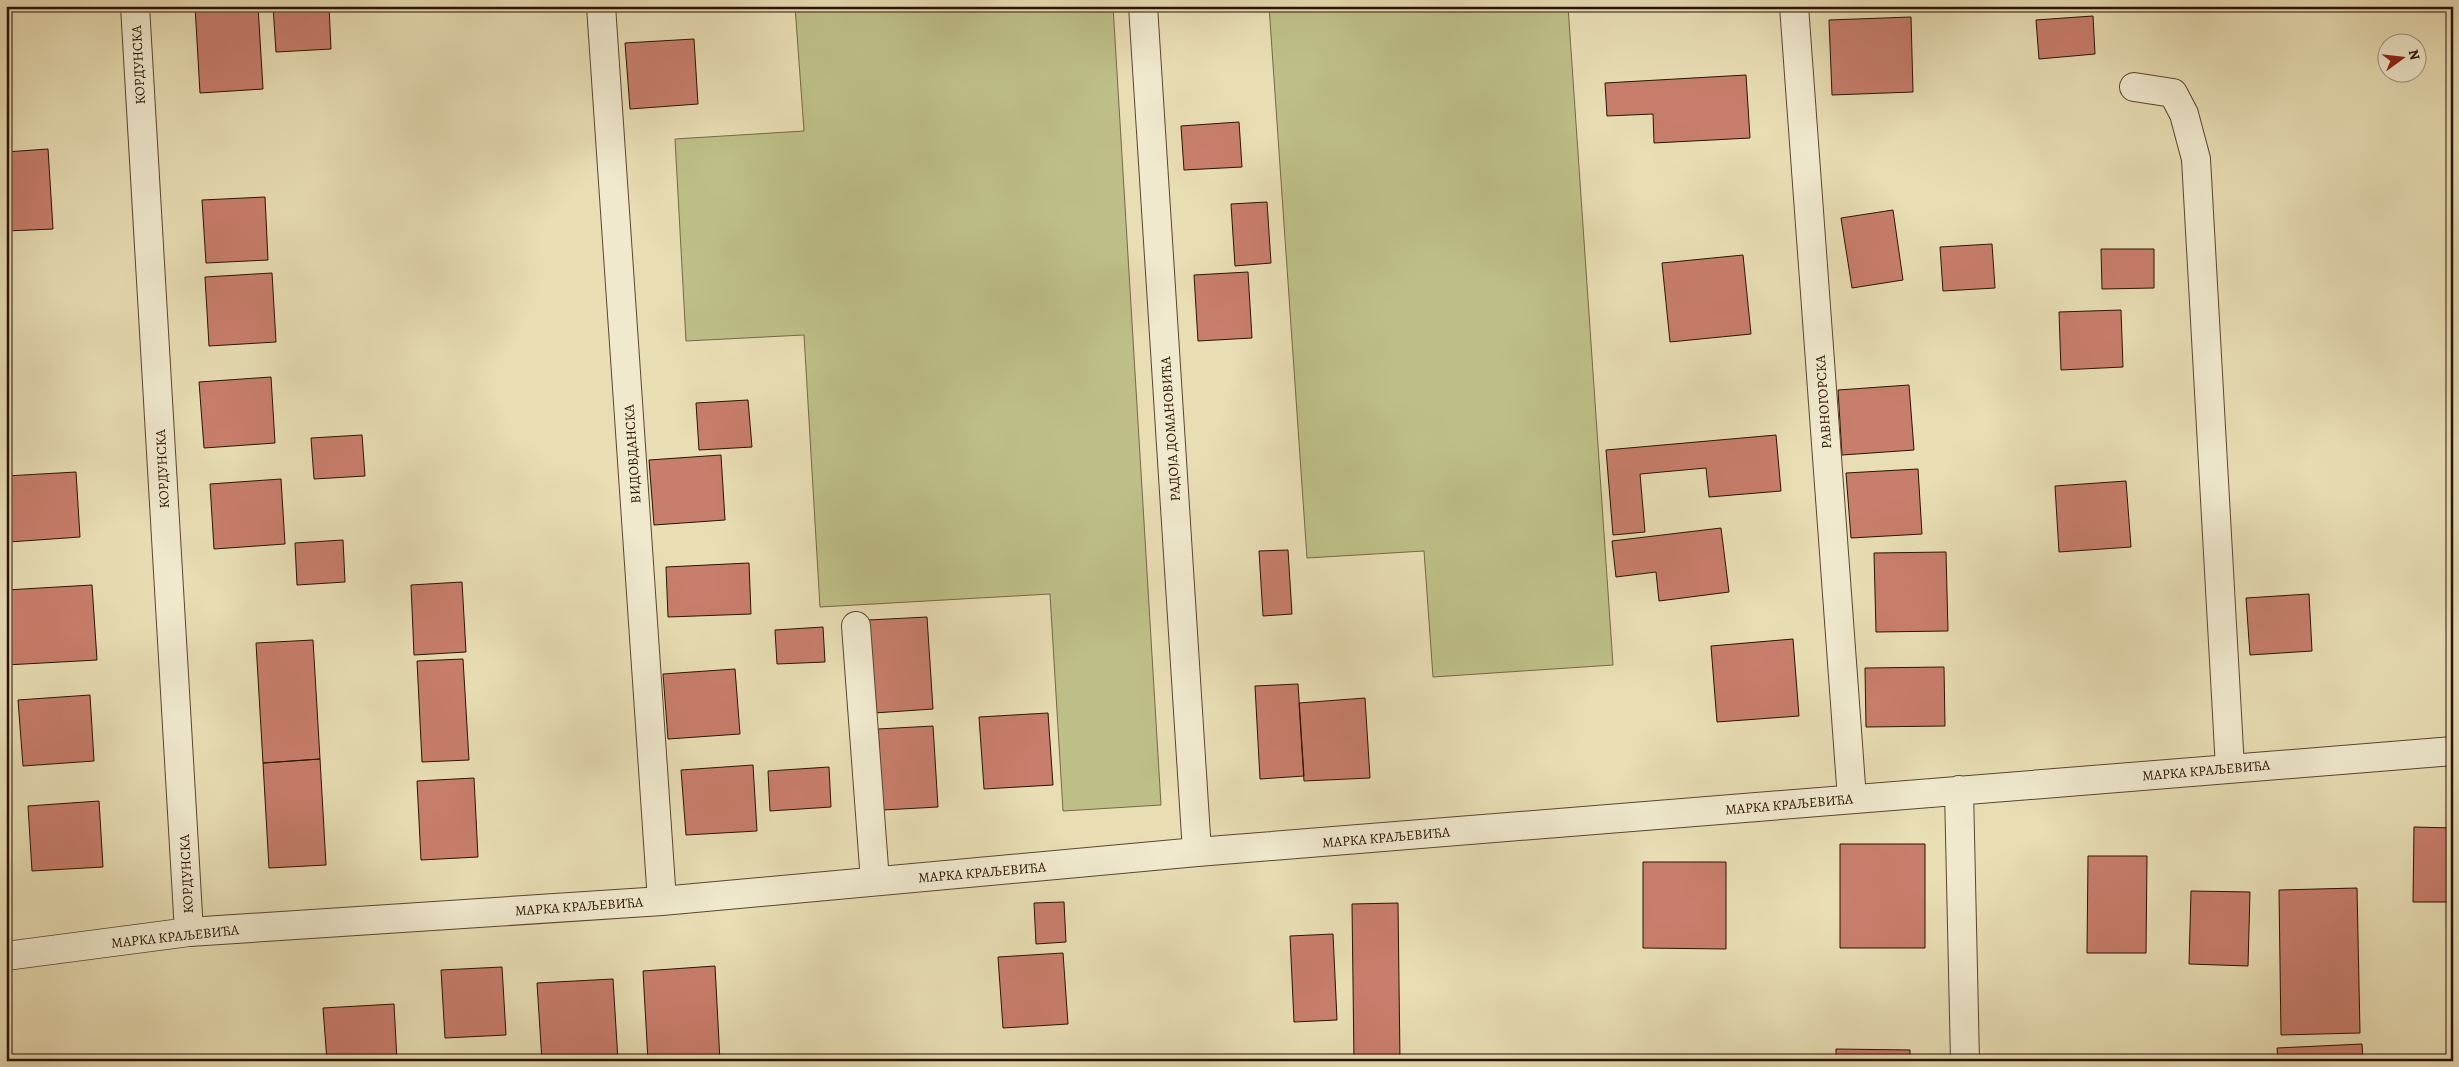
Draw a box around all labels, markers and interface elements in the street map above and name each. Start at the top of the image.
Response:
street label: КОРДУНСКА [127,24,150,105]
north arrow [2376,32,2426,82]
text: N [2404,47,2425,62]
street label: РАВНОГОРСКА [1811,354,1836,449]
street label: РАДОЈА ДОМАНОВИЋА [1156,355,1185,502]
street label: ВИДОВДАНСКА [620,403,645,504]
street label: КОРДУНСКА [151,428,174,509]
street label: МАРКА КРАЉЕВИЋА [2141,755,2272,786]
street label: МАРКА КРАЉЕВИЋА [1724,789,1855,820]
street label: МАРКА КРАЉЕВИЋА [1321,822,1452,853]
street label: КОРДУНСКА [175,833,198,914]
street label: МАРКА КРАЉЕВИЋА [917,857,1048,888]
street label: МАРКА КРАЉЕВИЋА [514,892,645,920]
street label: МАРКА КРАЉЕВИЋА [110,920,241,953]

